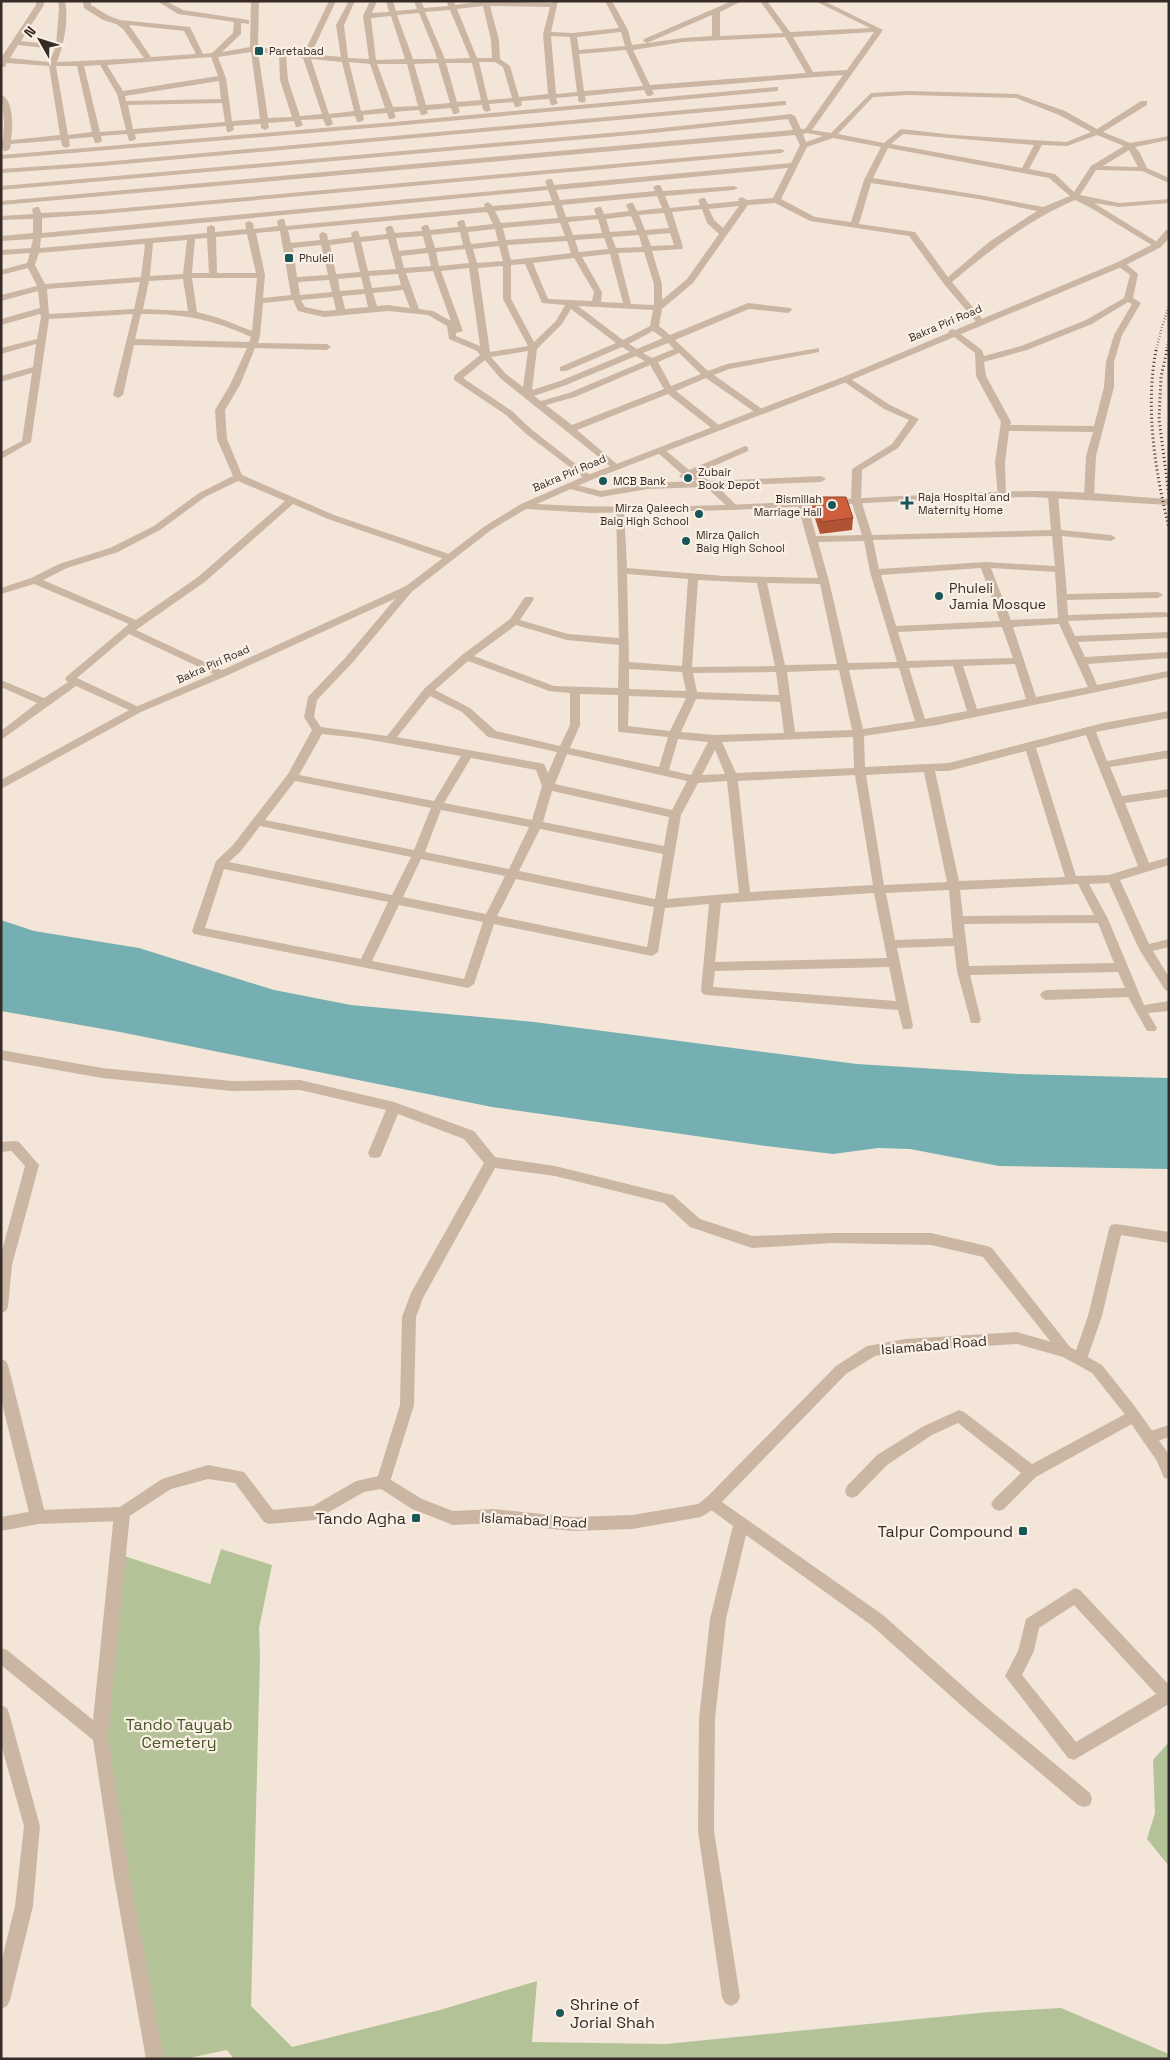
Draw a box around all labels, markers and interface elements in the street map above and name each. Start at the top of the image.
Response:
north arrow [15,15,65,65]
text: N [20,23,40,41]
place label: Paretabad [269,44,324,58]
marker: Paretabad [253,45,265,57]
place label: Phuleli [299,251,334,265]
marker: Phuleli [283,252,295,264]
street label: Bakra Piri Road [906,301,984,345]
street label: Bakra Piri Road [530,451,608,495]
place label: Zubair Book Depot [698,465,760,492]
marker: Zubair Book Depot [682,472,694,484]
place label: MCB Bank [613,474,666,488]
marker: MCB Bank [597,475,609,487]
place label: Raja Hospital and Maternity Home [918,490,1010,517]
place label: Bismillah Marriage Hall [754,492,822,519]
marker: Raja Hospital and Maternity Home [900,496,914,510]
marker: Bismillah Marriage Hall [826,499,838,511]
place label: Mirza Qaleech Baig High School [600,501,689,528]
marker: Mirza Qaleech Baig High School [693,508,705,520]
place label: Mirza Qalich Baig High School [696,528,785,555]
marker: Mirza Qalich Baig High School [680,535,692,547]
place label: Phuleli Jamia Mosque [949,579,1046,613]
marker: Phuleli Jamia Mosque [933,590,945,602]
street label: Bakra Piri Road [174,642,252,686]
street label: Islamabad Road [880,1331,988,1359]
place label: Tando Agha [316,1508,406,1529]
street label: Islamabad Road [480,1508,588,1532]
marker: Tando Agha [410,1512,422,1524]
place label: Talpur Compound [878,1521,1013,1542]
marker: Talpur Compound [1017,1525,1029,1537]
park label: Tando Tayyab Cemetery [125,1714,233,1753]
place label: Shrine of Jorial Shah [570,1994,655,2033]
marker: Shrine of Jorial Shah [554,2007,566,2019]

